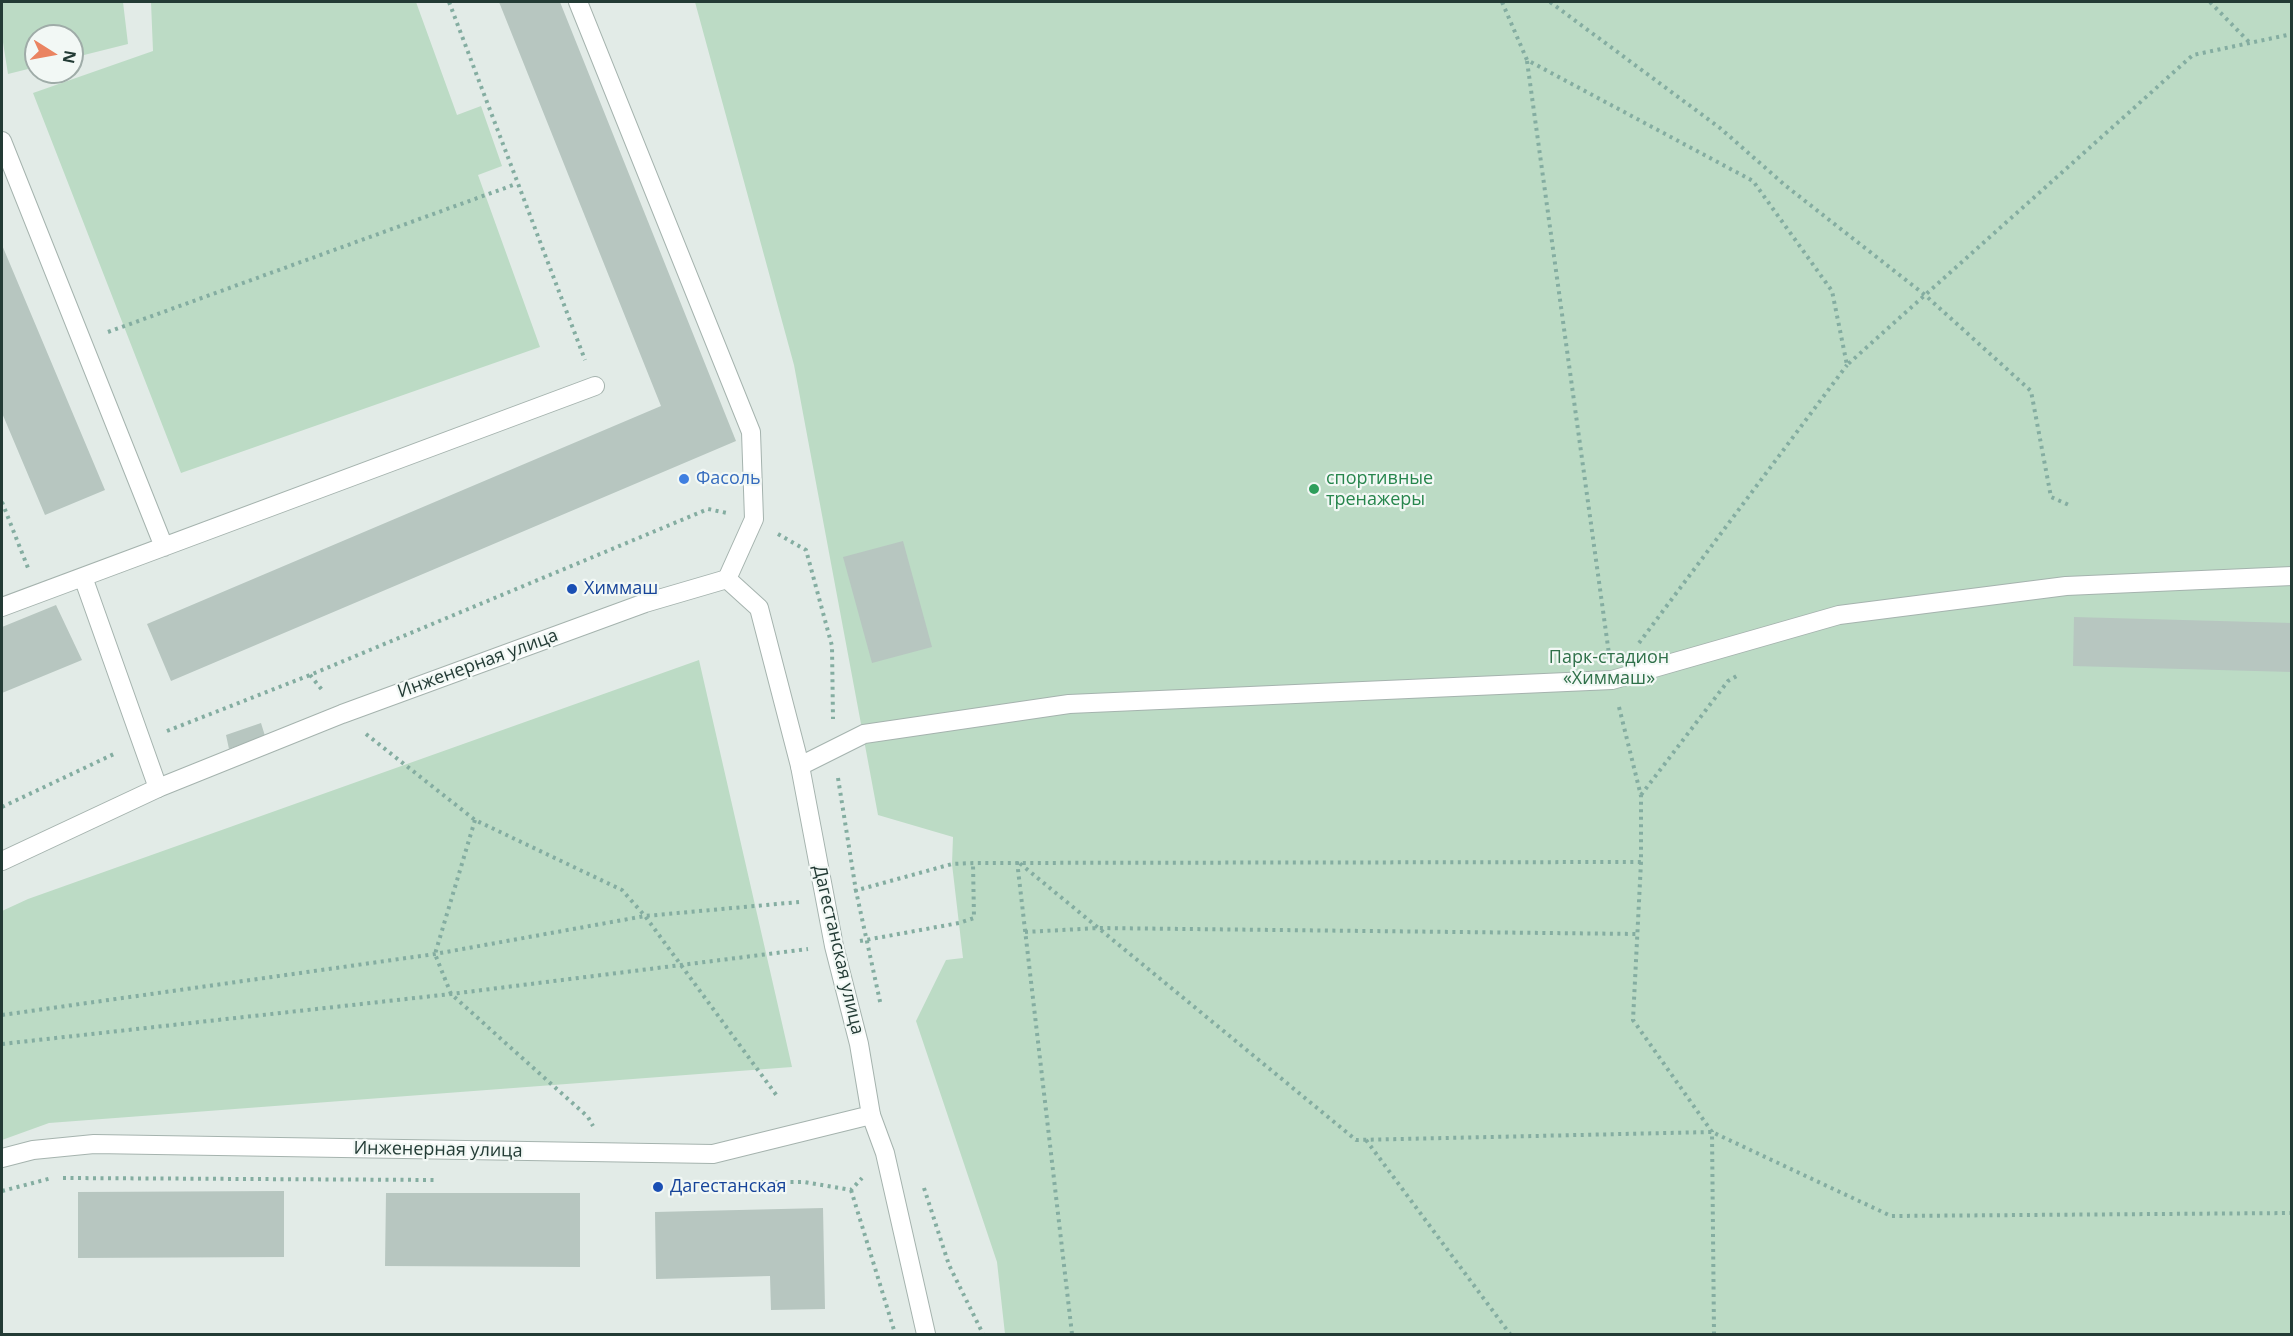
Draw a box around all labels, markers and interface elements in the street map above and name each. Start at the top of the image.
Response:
north arrow [24,24,84,84]
text: N [58,49,82,66]
place label: Фасоль [696,468,761,490]
place label: спортивные тренажеры [1326,468,1433,510]
marker: Фасоль [677,472,691,486]
marker: спортивные тренажеры [1307,482,1321,496]
place label: Химмаш [584,578,658,600]
marker: Химмаш [565,582,579,596]
street label: Инженерная улица [395,625,561,703]
park label: Парк-стадион «Химмаш» [1549,647,1669,690]
street label: Дагестанская улица [808,863,868,1037]
street label: Инженерная улица [353,1138,523,1162]
place label: Дагестанская [670,1176,787,1198]
marker: Дагестанская [651,1180,665,1194]

